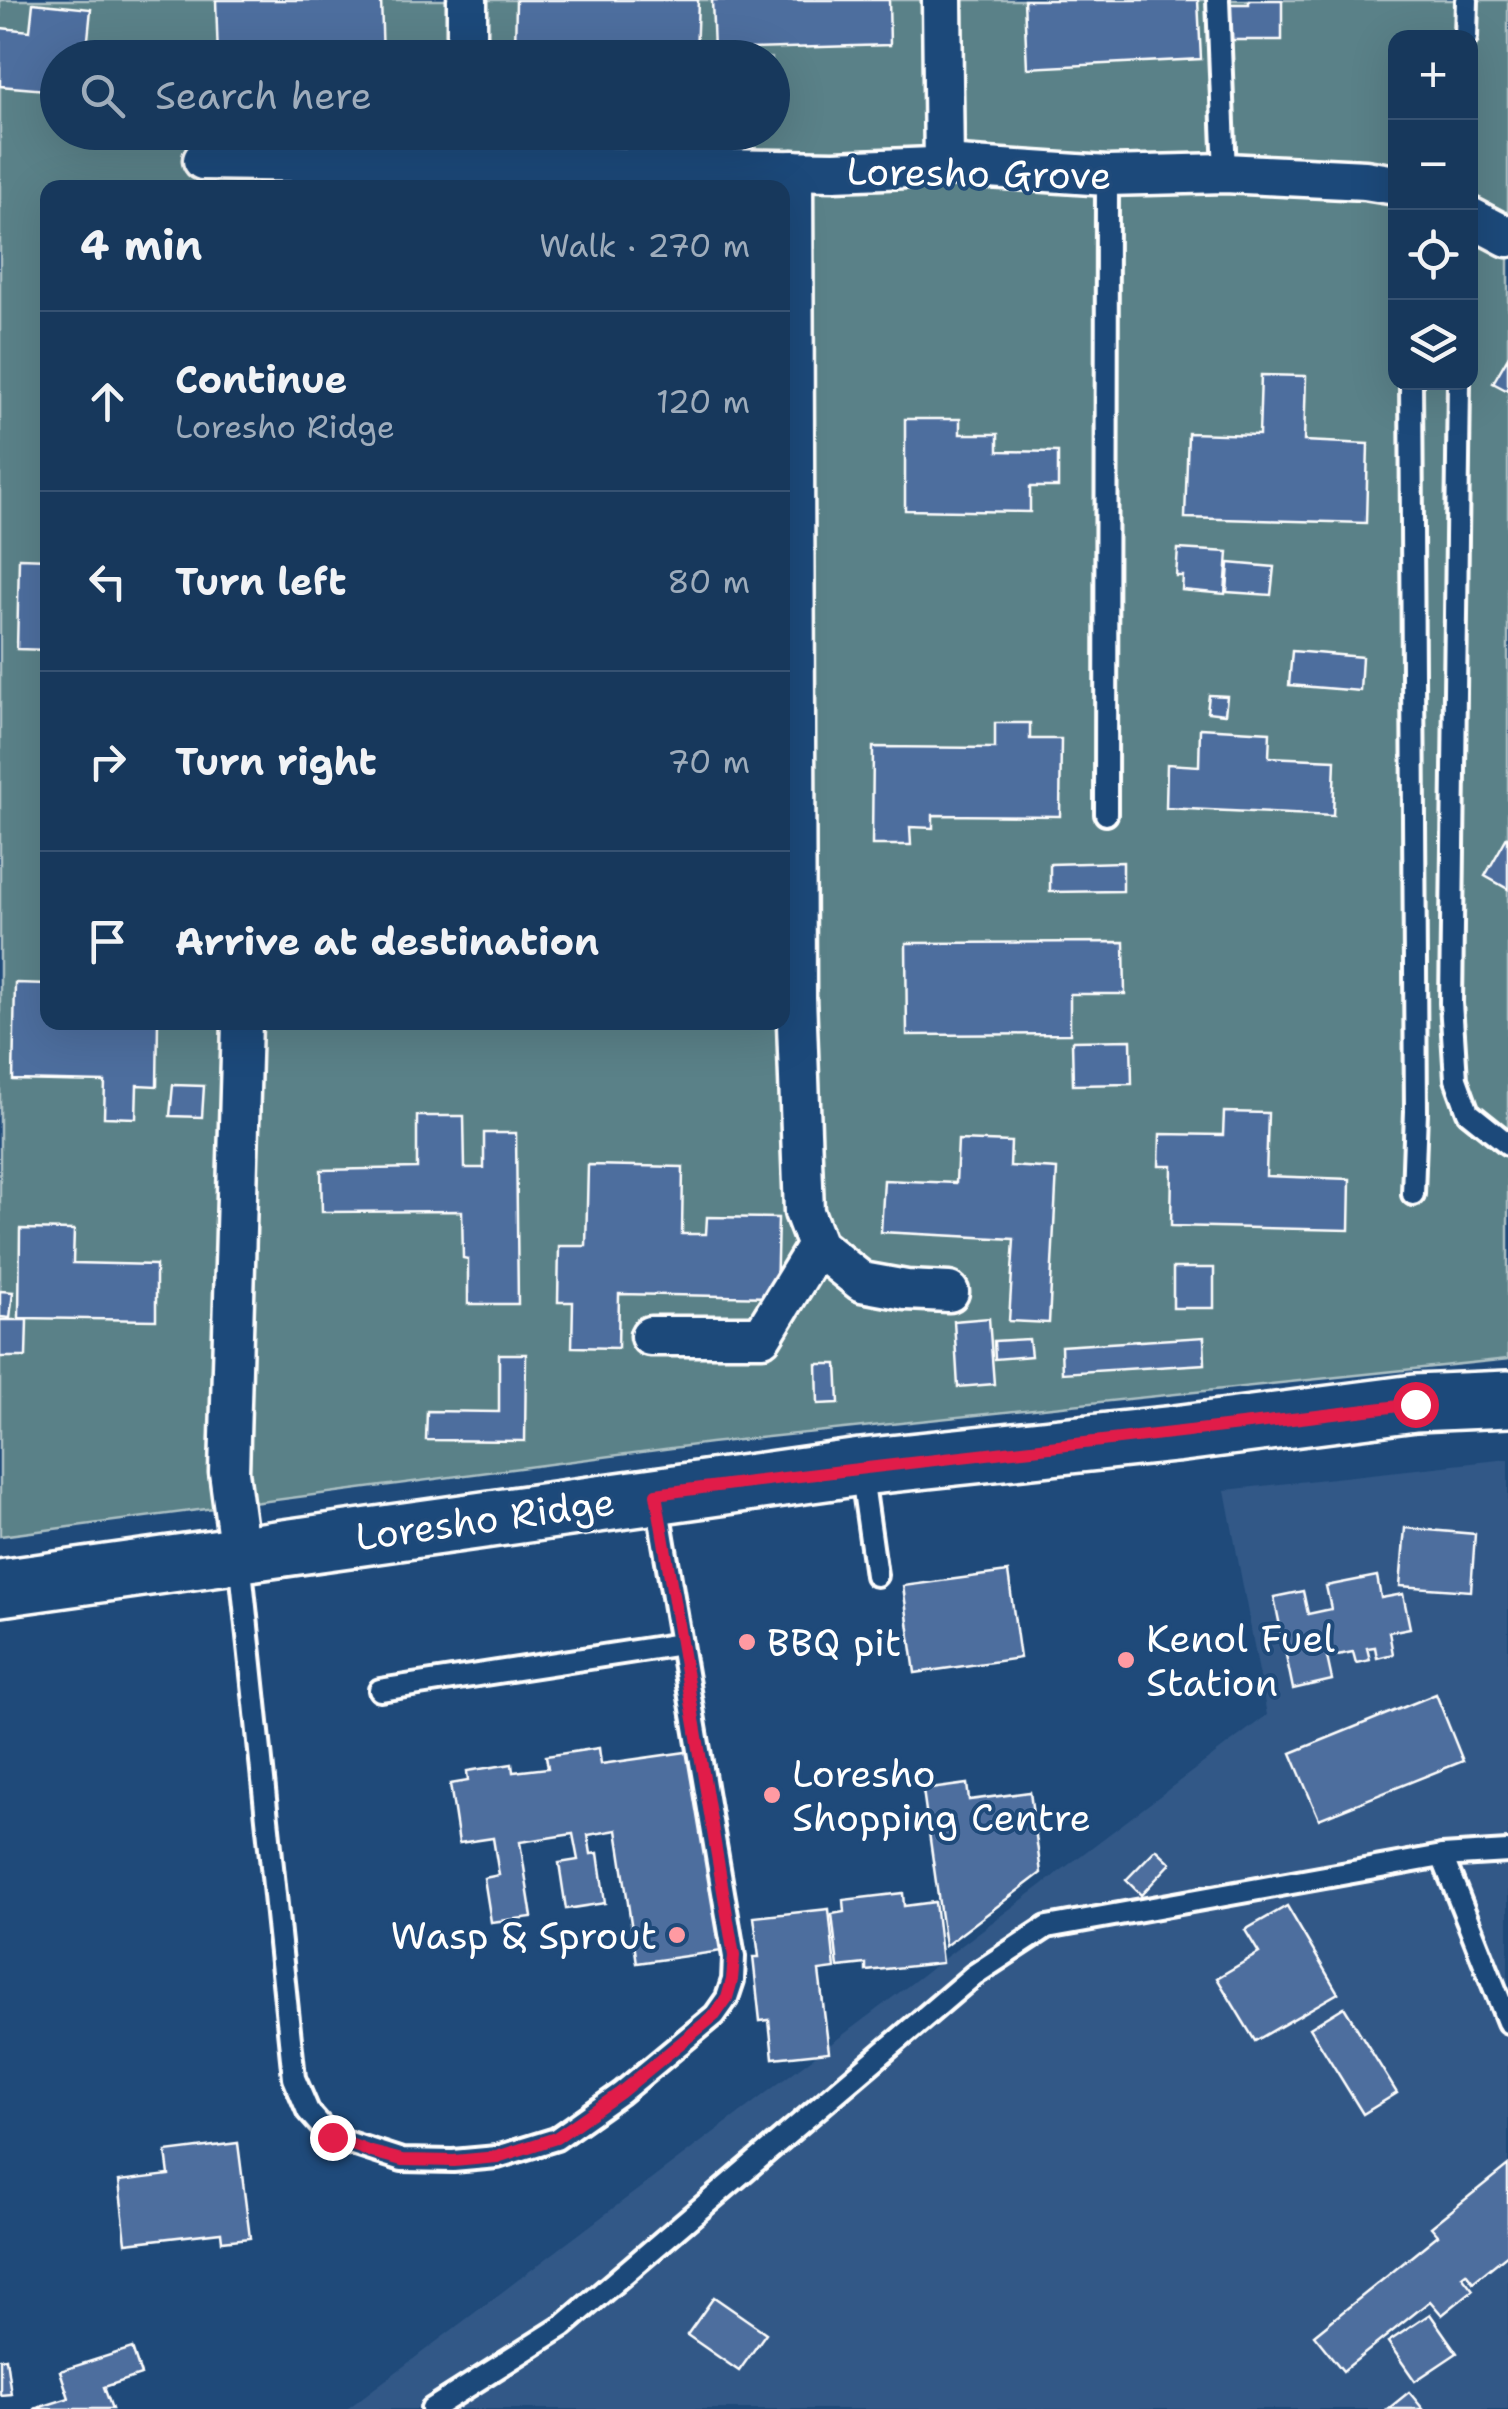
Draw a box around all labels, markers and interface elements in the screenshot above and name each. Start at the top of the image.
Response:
map controls [1388,30,1478,390]
button: + [1388,30,1478,120]
search box [40,40,790,150]
icon: search [75,68,130,123]
text: Search here [155,70,372,121]
button: − [1388,120,1478,210]
street label: Loresho Grove [846,145,1112,201]
button: locate [1388,210,1478,300]
text: 4 min [80,217,202,273]
text: Walk · 270 m [539,224,750,267]
button: layers [1388,300,1478,390]
text: Continue [175,354,347,405]
icon: ahead [80,374,135,429]
text: 120 m [656,380,750,423]
text: Loresho Ridge [175,405,395,448]
icon: left [80,554,135,609]
text: Turn left [175,556,347,607]
text: 80 m [667,560,750,603]
icon: right [80,734,135,789]
text: Turn right [175,736,377,787]
text: 70 m [667,740,750,783]
icon: arrive [80,914,135,969]
text: Arrive at destination [175,916,599,967]
route start [1393,1382,1439,1428]
street label: Loresho Ridge [352,1476,618,1562]
place label: Kenol Fuel Station [1146,1613,1336,1708]
place label: BBQ pit [767,1617,901,1668]
marker: BBQ pit [736,1631,758,1653]
marker: Kenol Fuel Station [1115,1649,1137,1671]
place label: Loresho Shopping Centre [792,1748,1091,1843]
marker: Loresho Shopping Centre [761,1784,783,1806]
place label: Wasp & Sprout [391,1910,657,1961]
marker: Wasp & Sprout [666,1924,688,1946]
route end [310,2115,356,2161]

